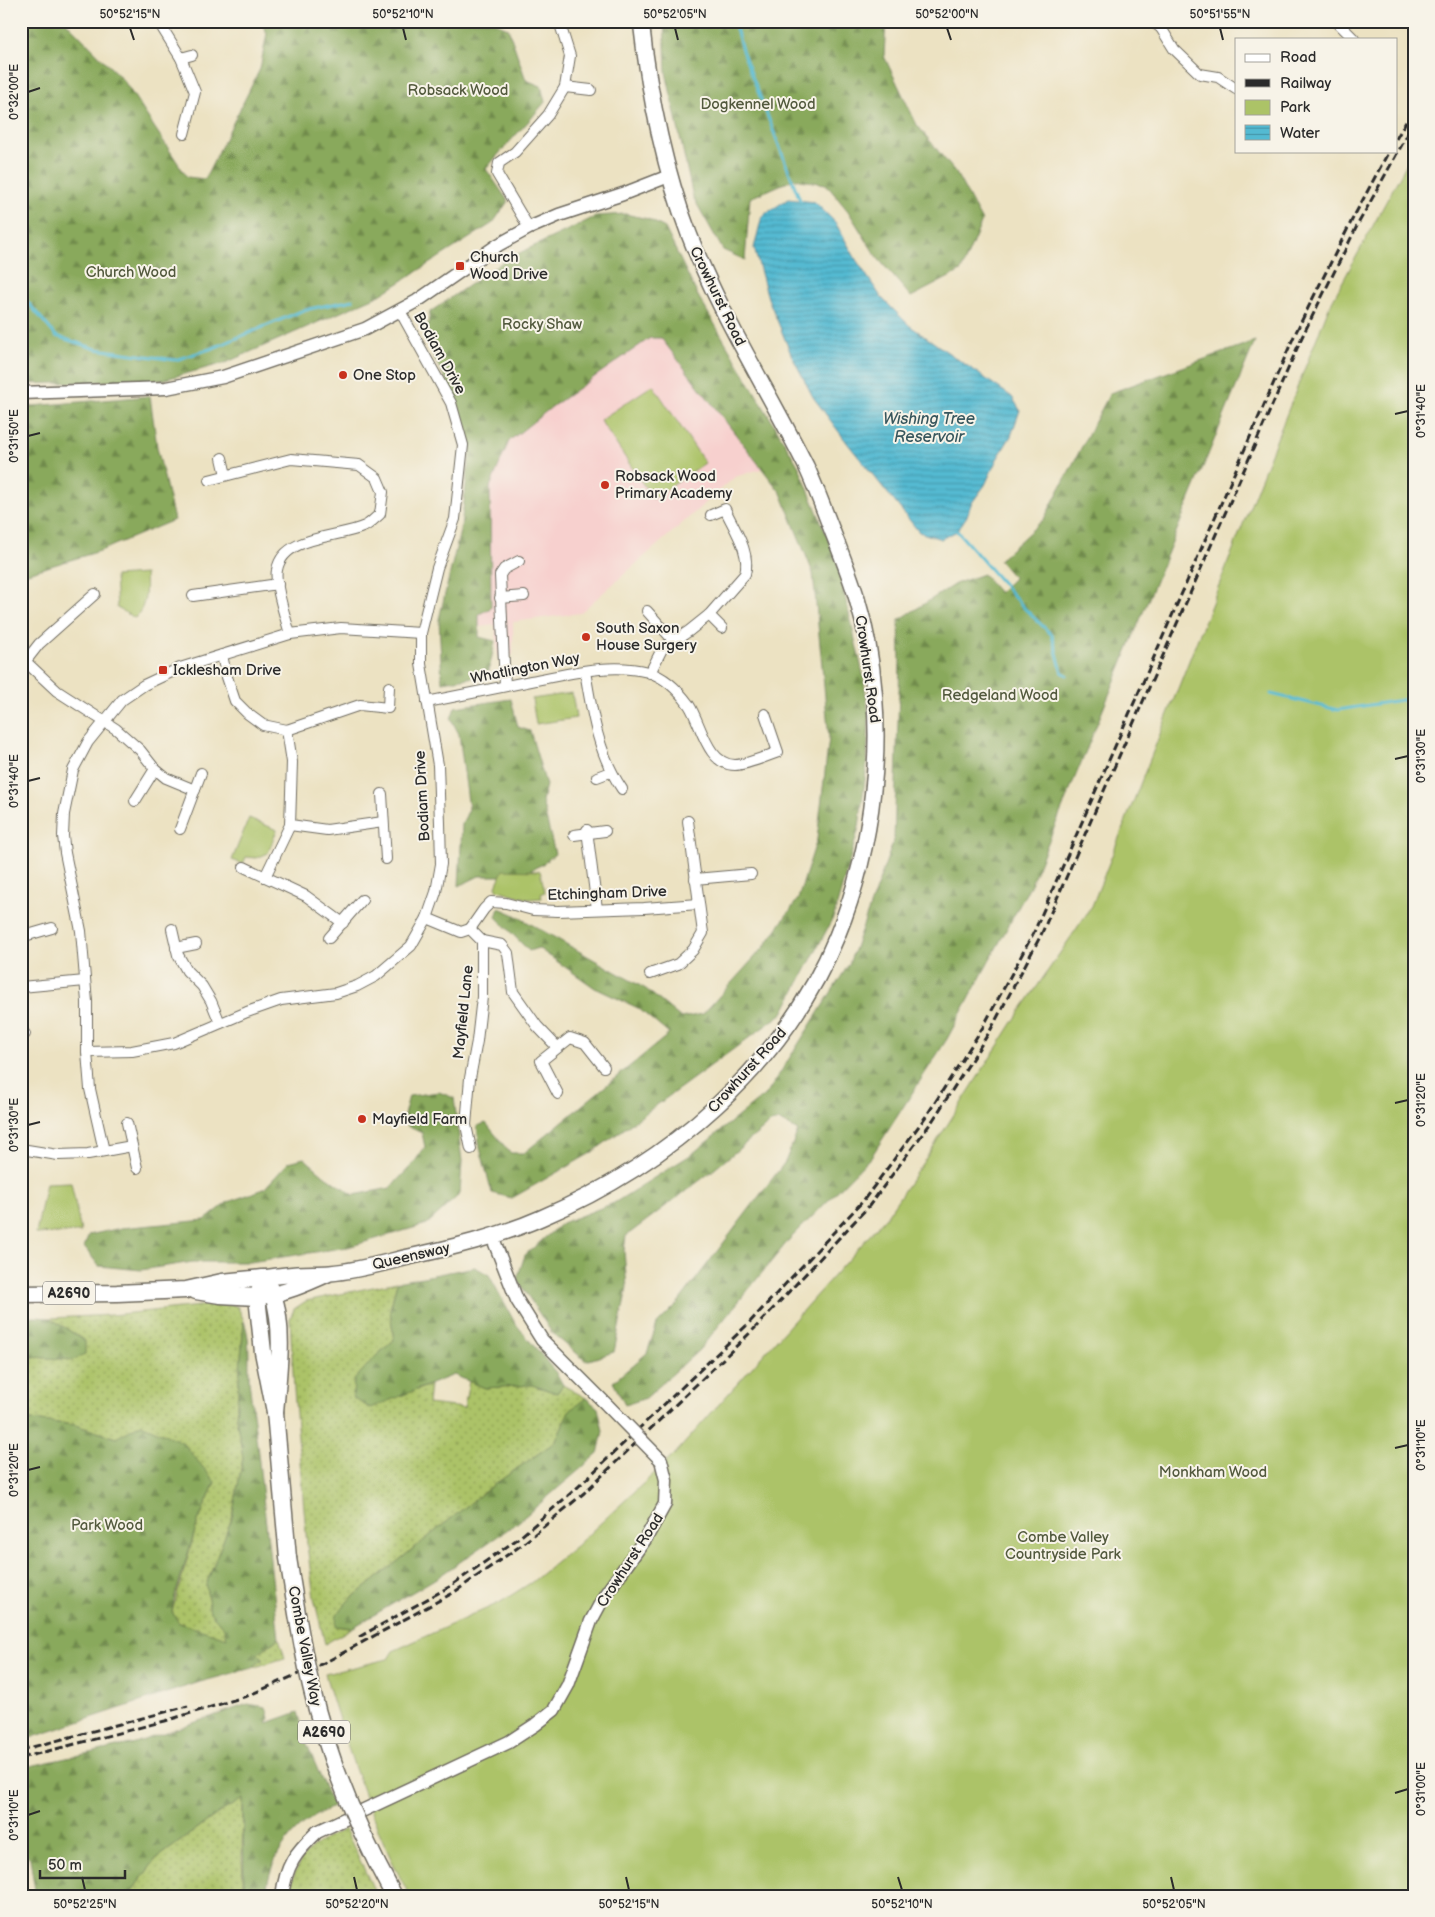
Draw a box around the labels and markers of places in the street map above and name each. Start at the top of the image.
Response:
place label: Church Wood Drive [470,248,548,284]
marker: Church Wood Drive [454,260,466,272]
place label: One Stop [353,366,416,385]
marker: One Stop [337,369,349,381]
place label: Robsack Wood Primary Academy [615,467,733,503]
marker: Robsack Wood Primary Academy [599,479,611,491]
place label: South Saxon House Surgery [596,619,697,655]
marker: South Saxon House Surgery [580,631,592,643]
place label: Icklesham Drive [173,661,281,680]
marker: Icklesham Drive [157,664,169,676]
place label: Mayfield Farm [372,1110,467,1129]
marker: Mayfield Farm [356,1113,368,1125]

